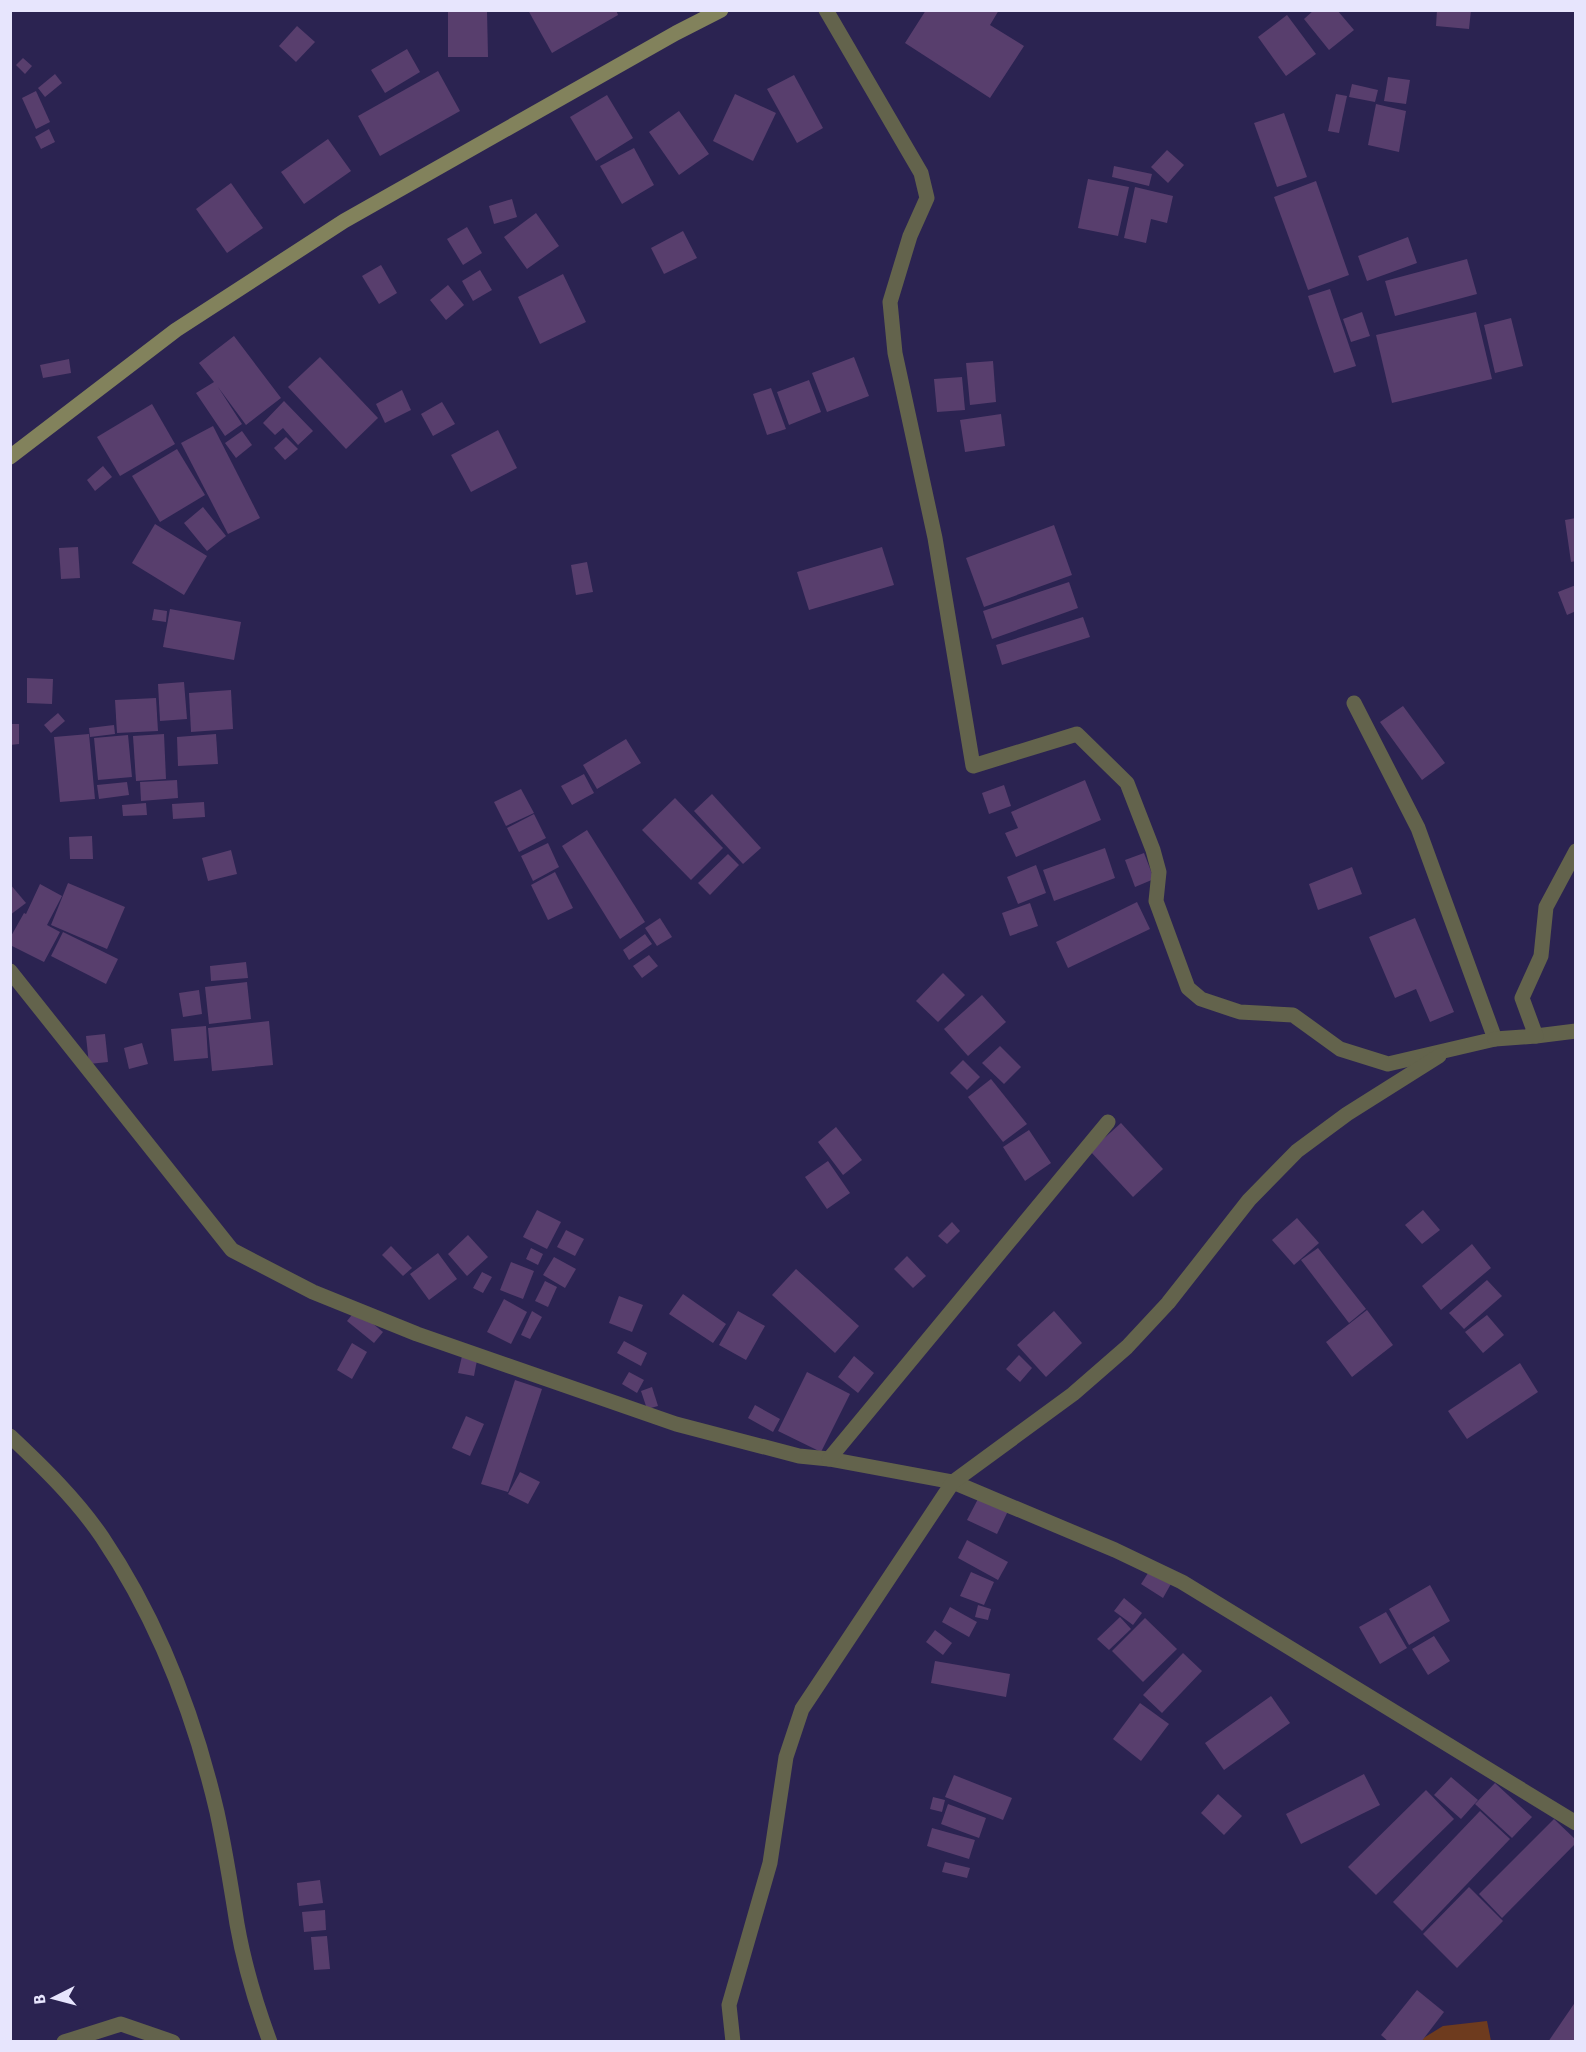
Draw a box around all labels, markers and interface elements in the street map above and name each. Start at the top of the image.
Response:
north arrow [24,1968,84,2028]
text: B [30,1993,51,2005]

